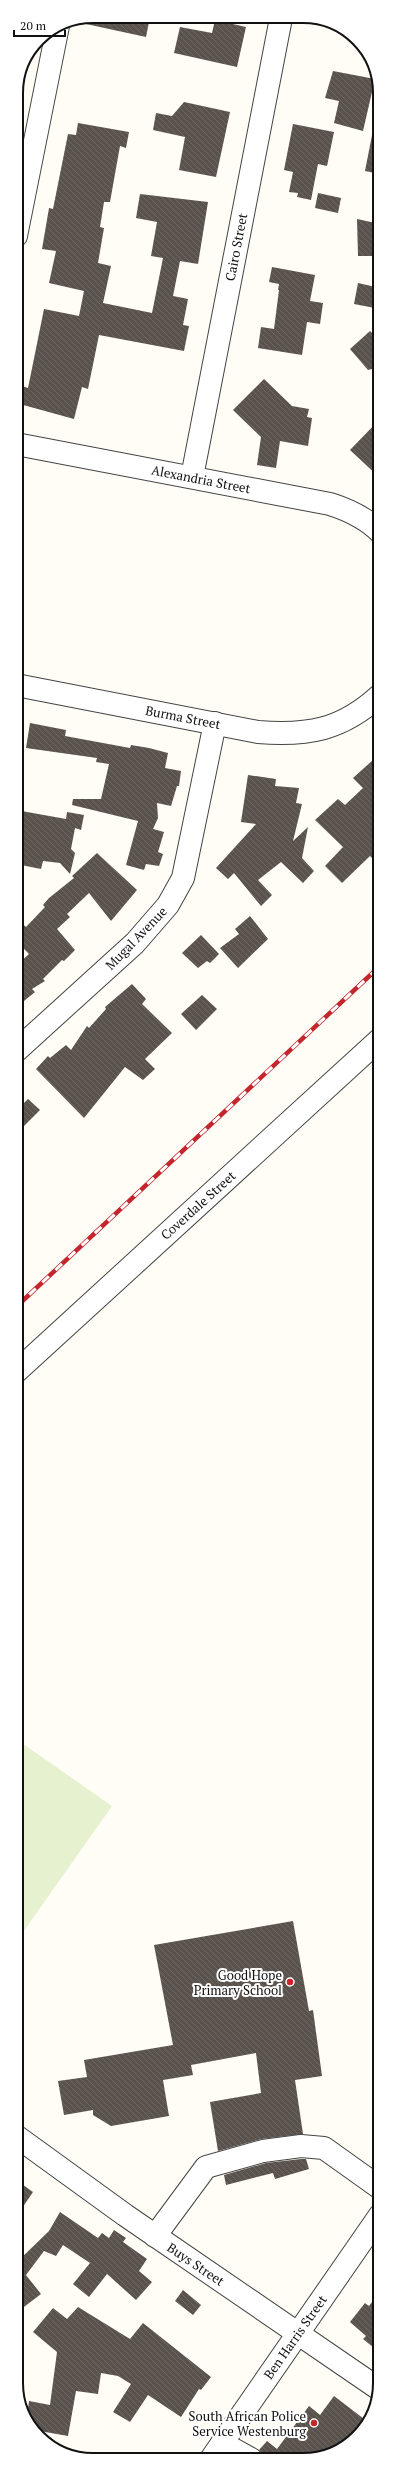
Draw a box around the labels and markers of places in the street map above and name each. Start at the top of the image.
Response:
place label: Good Hope Primary School [194,1966,282,1999]
marker: Good Hope Primary School [285,1977,295,1987]
place label: South African Police Service Westenburg [189,2407,306,2440]
marker: South African Police Service Westenburg [309,2418,319,2428]

